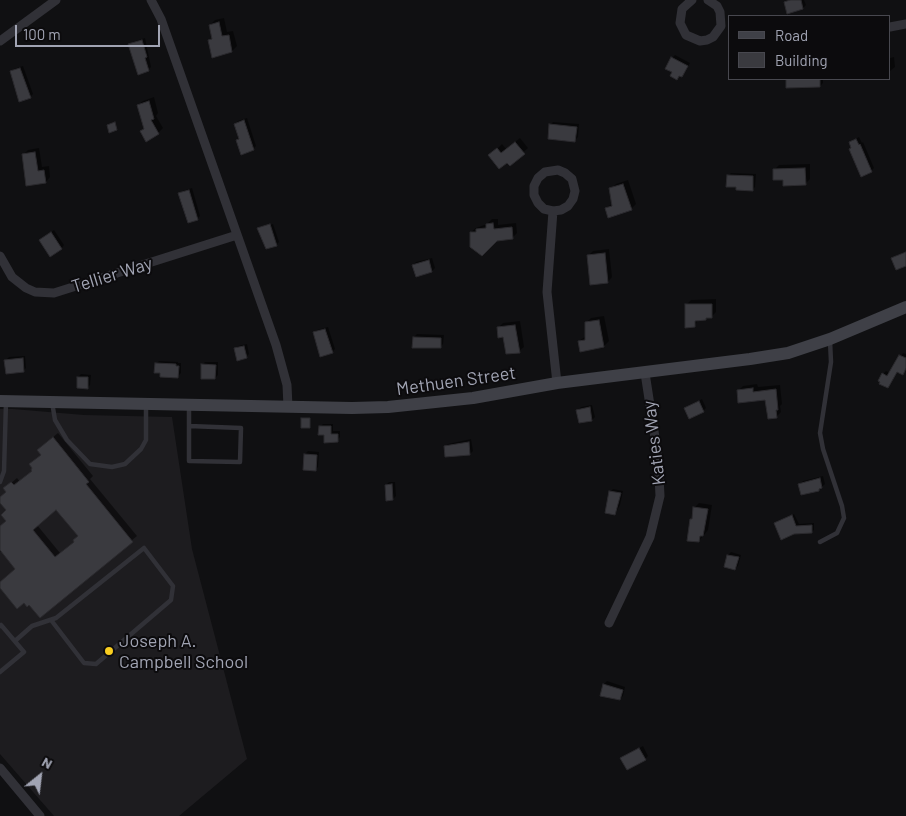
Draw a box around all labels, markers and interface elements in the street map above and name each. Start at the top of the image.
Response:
scale bar [18,15,162,47]
legend [728,15,891,80]
text: 100 m [23,25,61,43]
text: Road [775,26,808,44]
text: Building [775,51,828,69]
street label: Tellier Way [69,252,155,298]
street label: Methuen Street [395,362,517,400]
street label: Katies Way [638,399,670,487]
place label: Joseph A. Campbell School [119,630,248,672]
marker: Joseph A. Campbell School [103,645,115,657]
north arrow [15,751,65,801]
text: N [39,753,56,772]

